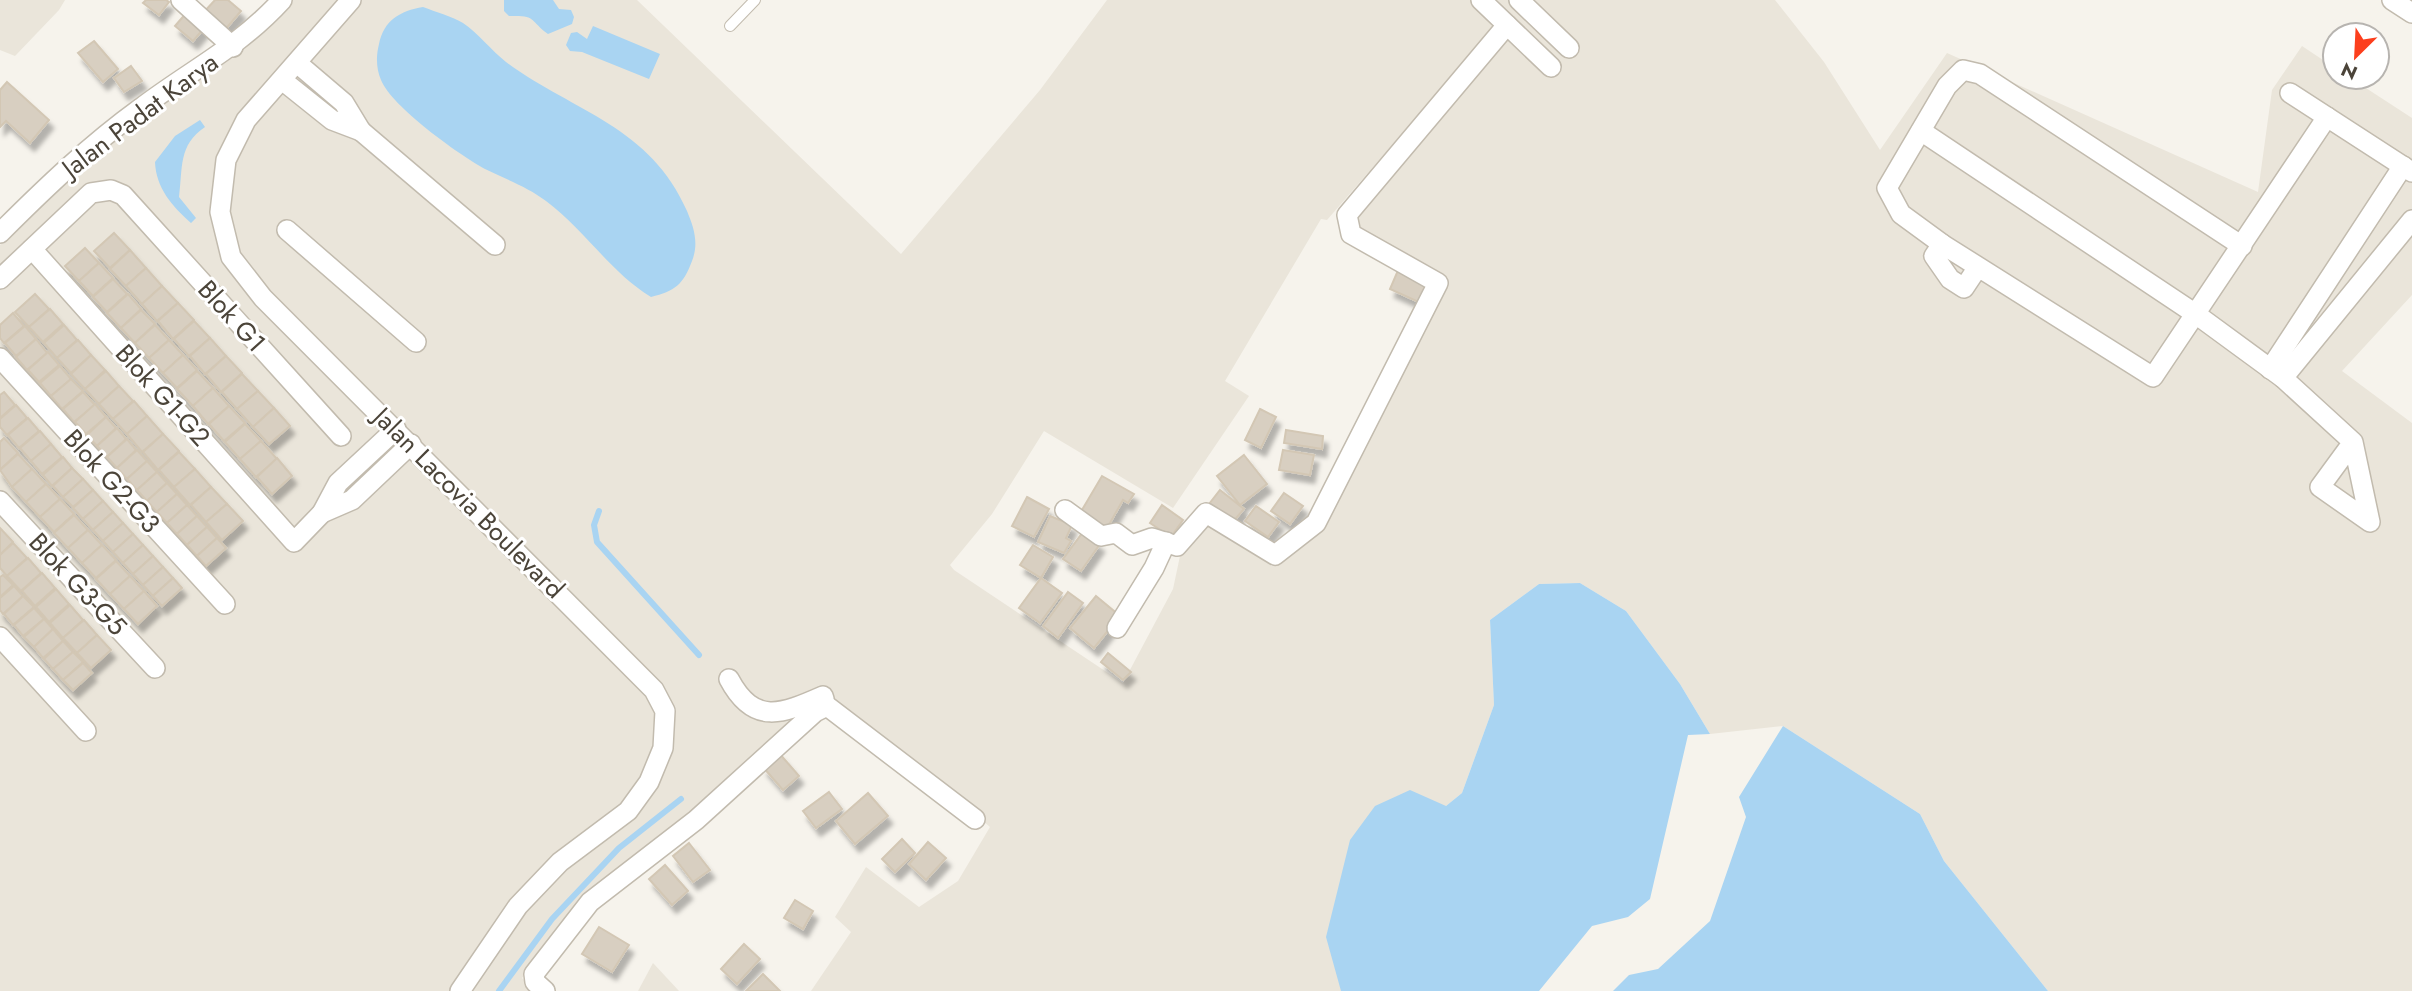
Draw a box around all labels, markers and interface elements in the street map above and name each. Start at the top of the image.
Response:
north arrow [2321,21,2391,91]
street label: Jalan Padat Karya [52,44,226,188]
text: N [2337,56,2362,86]
street label: Blok G1 [189,271,275,361]
street label: Blok G1-G2 [107,335,219,455]
street label: Jalan Lacovia Boulevard [363,397,573,607]
street label: Blok G2-G3 [55,420,169,542]
street label: Blok G3-G5 [20,524,136,644]

